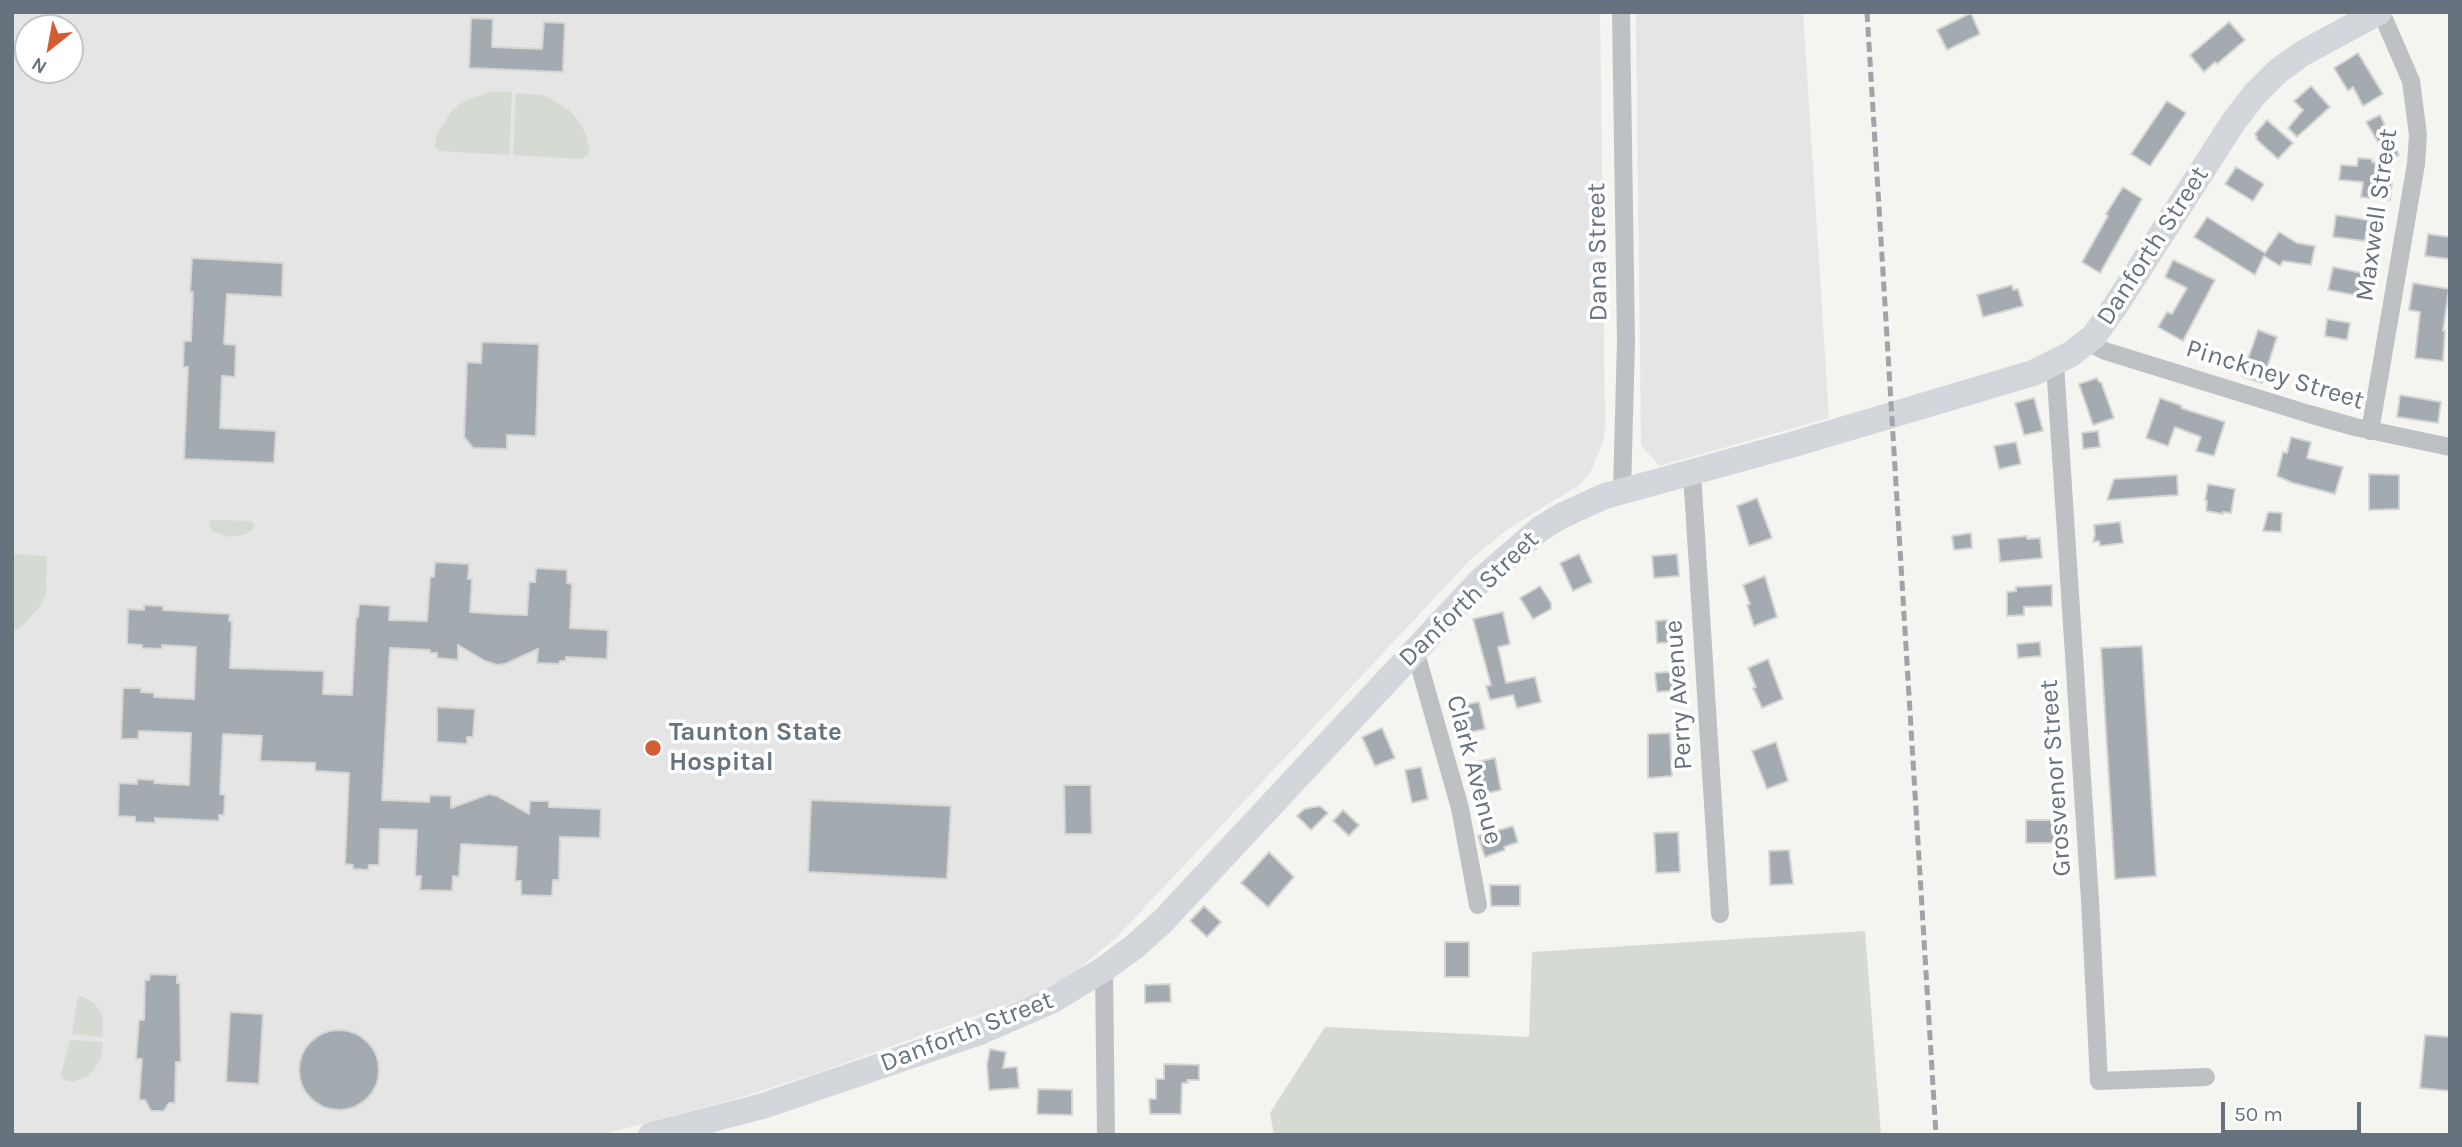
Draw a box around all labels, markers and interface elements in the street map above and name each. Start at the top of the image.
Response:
north arrow [14,14,84,84]
text: N [28,52,51,78]
street label: Maxwell Street [2349,127,2405,303]
street label: Danforth Street [2090,161,2216,331]
street label: Dana Street [1581,182,1615,322]
street label: Pinckney Street [2182,333,2368,417]
street label: Danforth Street [1392,524,1546,674]
street label: Perry Avenue [1658,619,1700,771]
street label: Grosvenor Street [2034,679,2078,877]
street label: Clark Avenue [1439,692,1509,848]
place label: Taunton State Hospital [669,717,842,778]
marker: Taunton State Hospital [643,738,663,758]
street label: Danforth Street [876,985,1058,1079]
scale bar [2224,1088,2364,1132]
text: 50 m [2234,1102,2283,1126]

